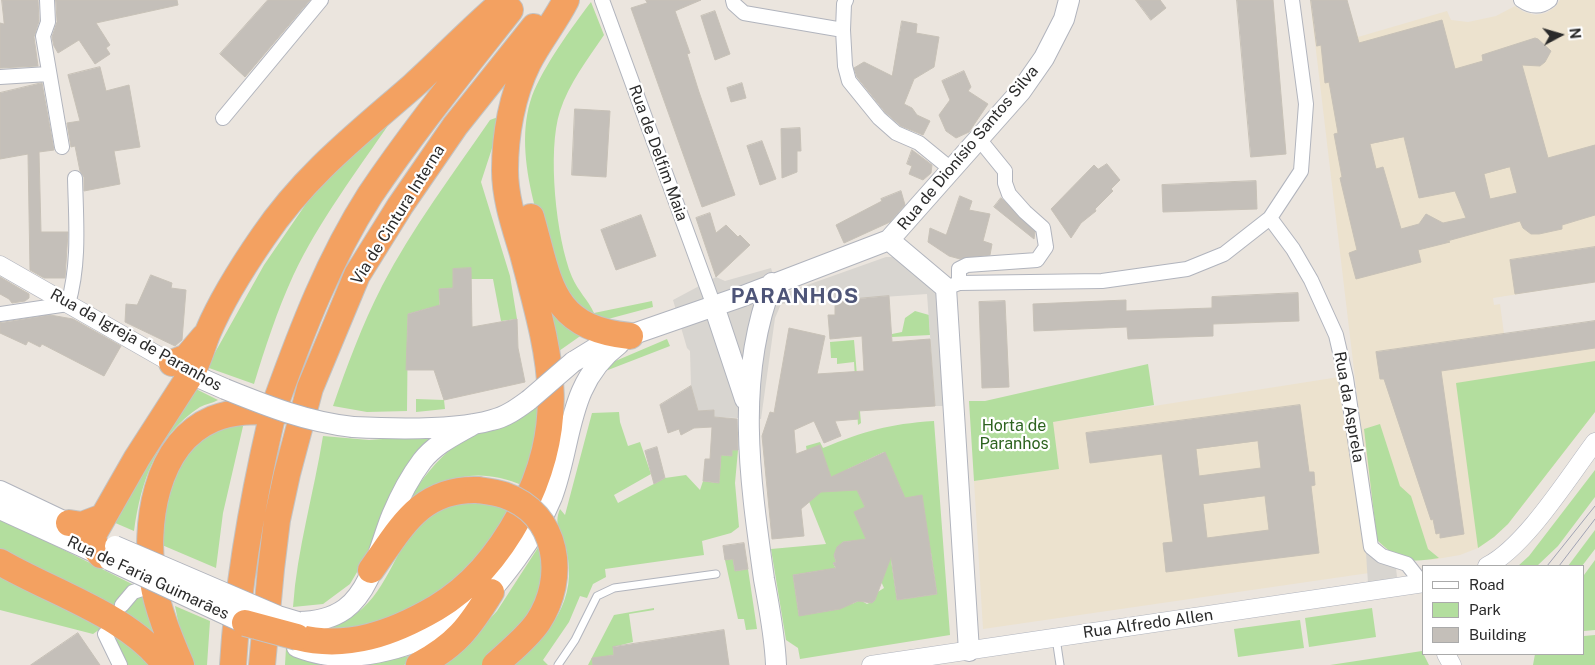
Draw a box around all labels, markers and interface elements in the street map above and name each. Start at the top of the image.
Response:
north arrow [1535,10,1585,60]
text: N [1566,27,1583,40]
street label: Rua de Dionísio Santos Silva [894,62,1042,234]
street label: Rua de Delfim Maia [624,82,692,224]
street label: Via de Cintura Interna [347,142,449,288]
district label: PARANHOS [730,284,860,310]
street label: Rua da Igreja de Paranhos [47,285,225,395]
street label: Rua da Asprela [1330,350,1368,464]
park label: Horta de Paranhos [979,416,1049,454]
street label: Rua de Faria Guimarães [64,532,232,624]
legend [1422,565,1585,655]
text: Road [1469,576,1505,593]
text: Park [1469,601,1501,618]
street label: Rua Alfredo Allen [1082,605,1214,643]
text: Building [1469,626,1527,643]

